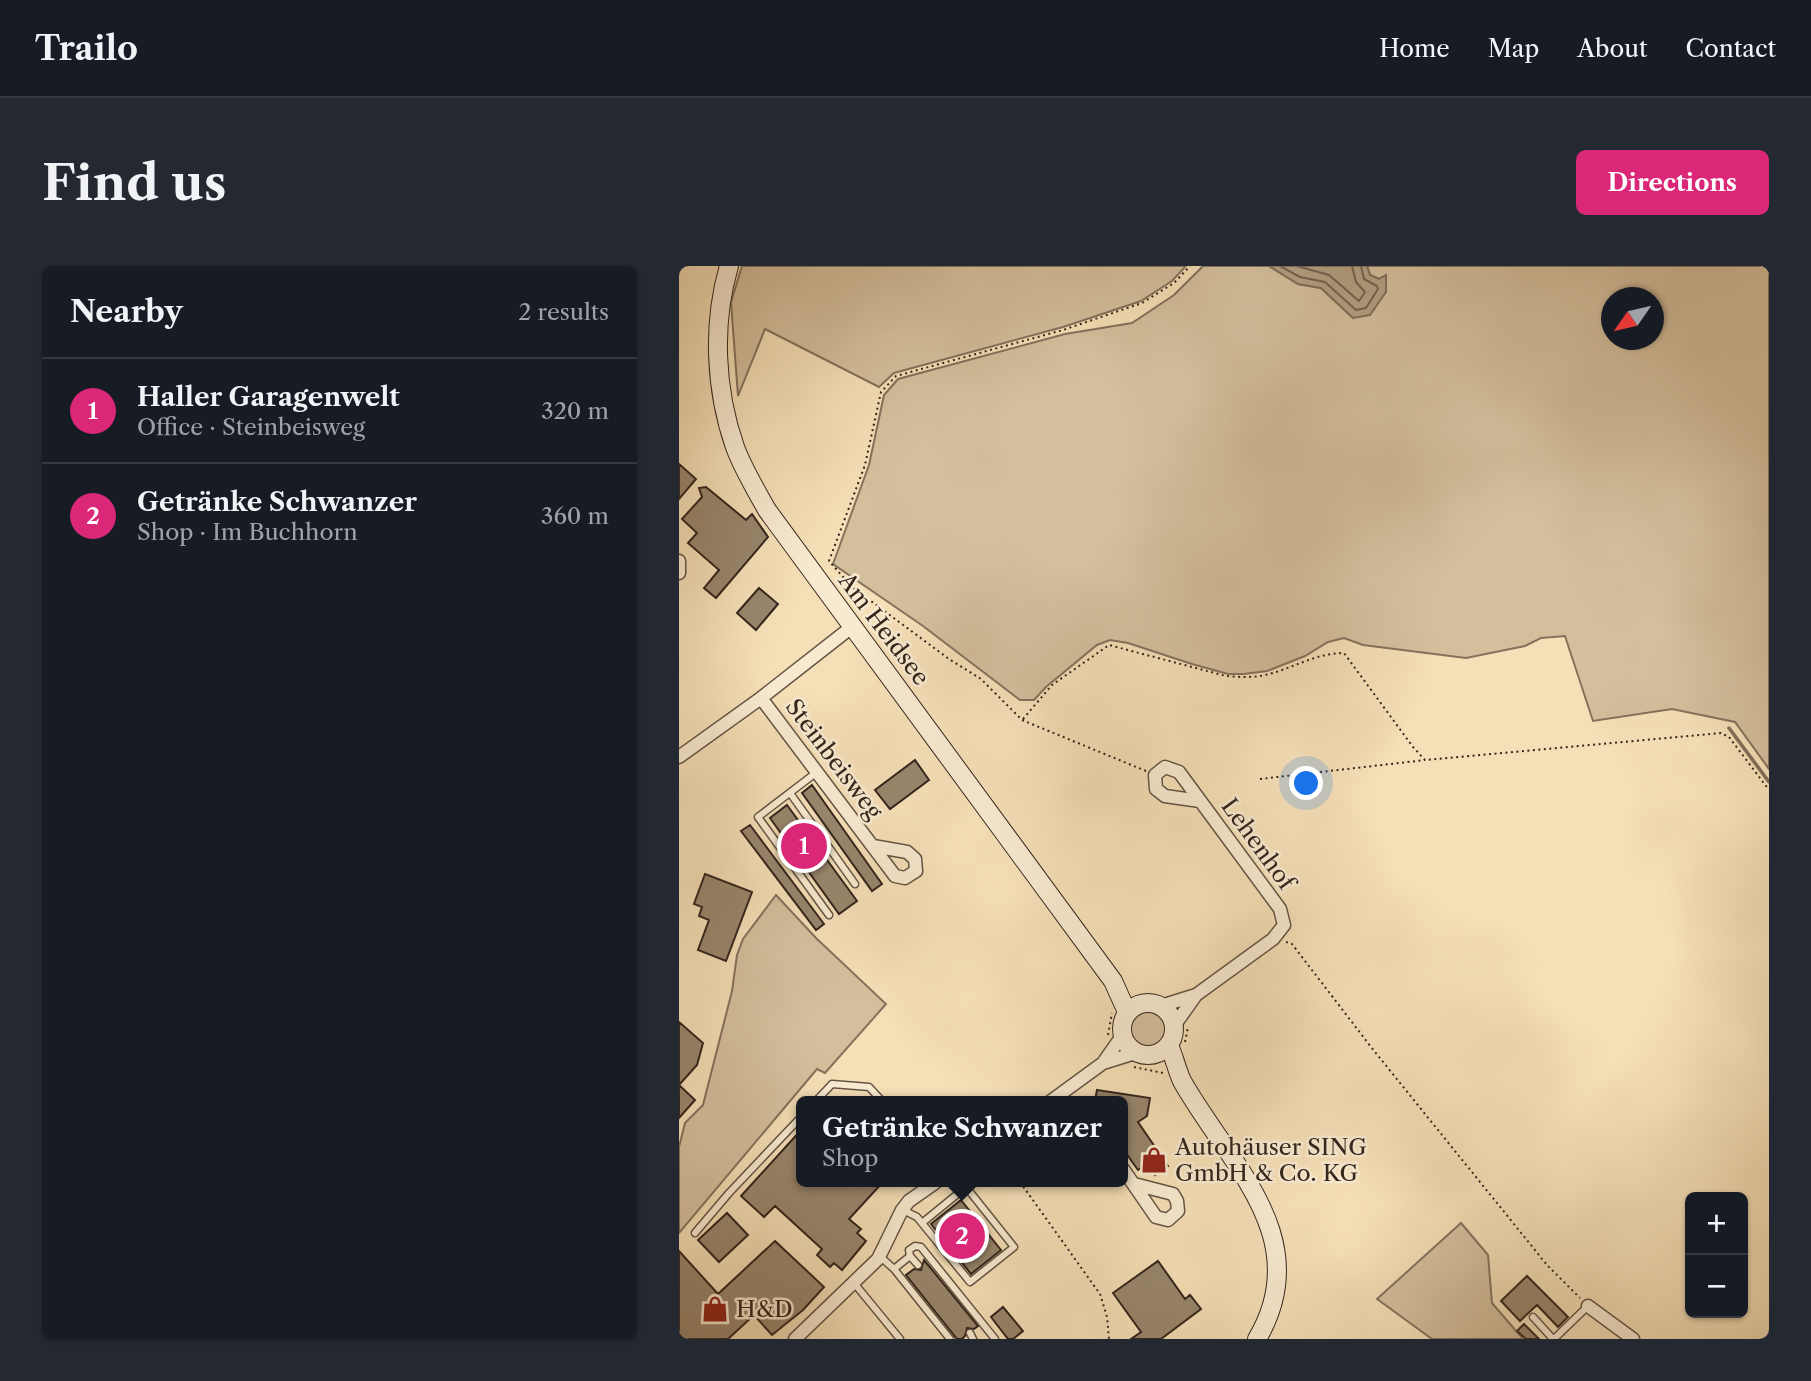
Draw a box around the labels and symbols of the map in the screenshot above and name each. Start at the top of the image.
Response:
north arrow [1601,287,1664,350]
street label: Am Heidsee [832,566,935,691]
street label: Steinbeisweg [780,693,889,825]
your location [1289,766,1323,800]
street label: Lehenhof [1215,793,1302,897]
pin: 1 [781,820,827,872]
place label: Autohäuser SING GmbH & Co. KG [1174,1133,1367,1187]
shop icon: Autohäuser SING GmbH & Co. KG [1139,1145,1169,1175]
pin: 2 [939,1210,985,1262]
shop icon: H&D [700,1294,730,1324]
place label: H&D [736,1295,793,1323]

